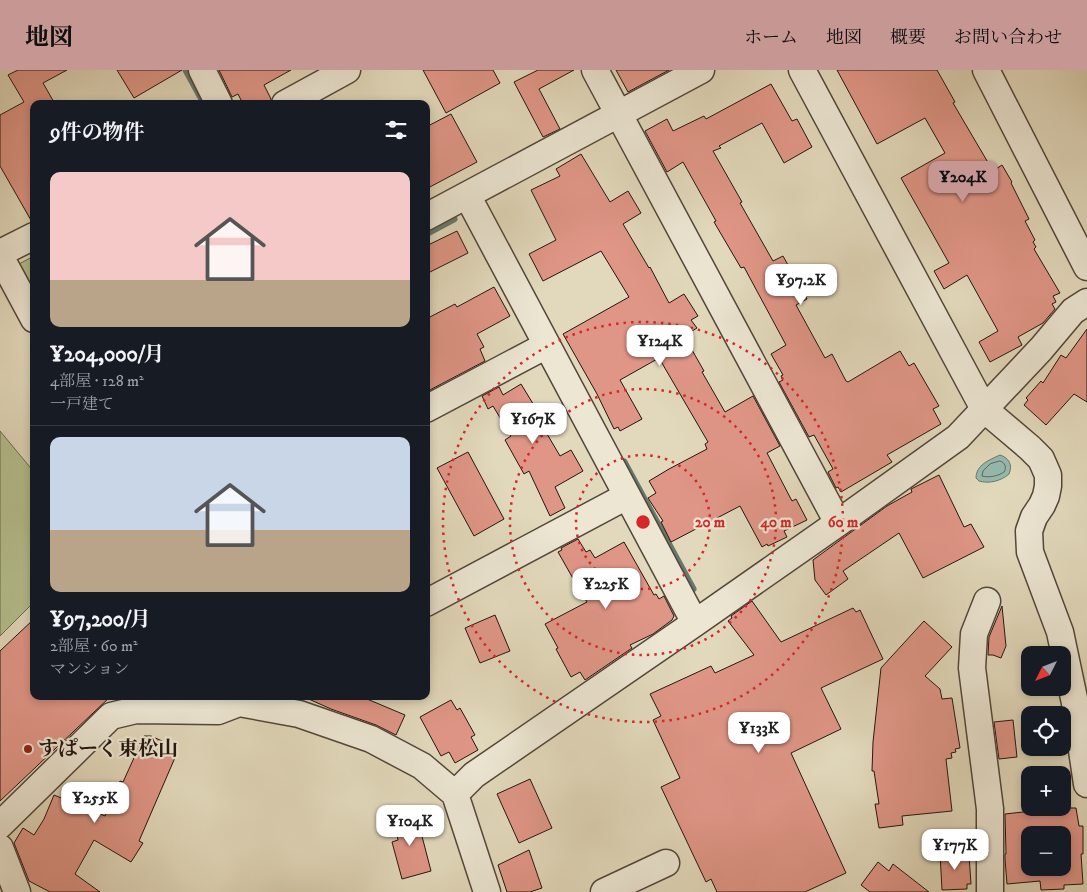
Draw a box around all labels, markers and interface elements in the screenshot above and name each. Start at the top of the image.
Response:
text: 地図 [25,23,73,53]
text: ホーム [744,27,798,49]
text: 地図 [826,27,862,49]
text: 概要 [890,27,926,49]
text: お問い合わせ [954,27,1062,49]
icon: filters [382,116,410,144]
text: 9件の物件 [50,120,144,146]
pin: ¥204K [928,160,998,203]
text: ¥204K [939,167,987,187]
icon: home [185,204,275,294]
pin: ¥97.2K [760,264,842,306]
text: ¥97.2K [776,270,826,290]
pin: ¥124K [625,324,695,367]
text: ¥124K [638,331,682,351]
text: ¥204,000/月 [50,342,165,368]
text: 4部屋 · 128 m² [50,371,144,391]
text: 一戸建て [50,394,114,414]
pin: ¥167K [498,402,568,445]
text: ¥167K [511,409,555,429]
icon: home [185,470,275,560]
centre of rings [634,513,652,531]
text: 20 m [695,513,726,532]
text: 40 m [759,513,792,532]
text: 60 m [828,513,859,532]
pin: ¥225K [571,568,641,610]
text: ¥225K [583,574,629,594]
text: ¥97,200/月 [50,607,151,633]
text: 2部屋 · 60 m² [50,636,138,656]
north arrow [1021,646,1071,696]
map controls [1021,646,1071,876]
text: マンション [50,659,129,679]
button: locate [1021,706,1071,756]
pin: ¥133K [724,712,794,754]
text: ¥133K [739,718,779,738]
place label: すぱーく東松山 [38,737,178,762]
marker: すぱーく東松山 [22,743,34,755]
button: + [1021,766,1071,816]
pin: ¥255K [60,782,130,824]
text: ¥255K [72,788,118,808]
pin: ¥104K [375,804,445,847]
text: ¥104K [387,811,433,831]
button: − [1021,826,1071,876]
pin: ¥177K [920,828,990,871]
text: ¥177K [933,835,977,855]

